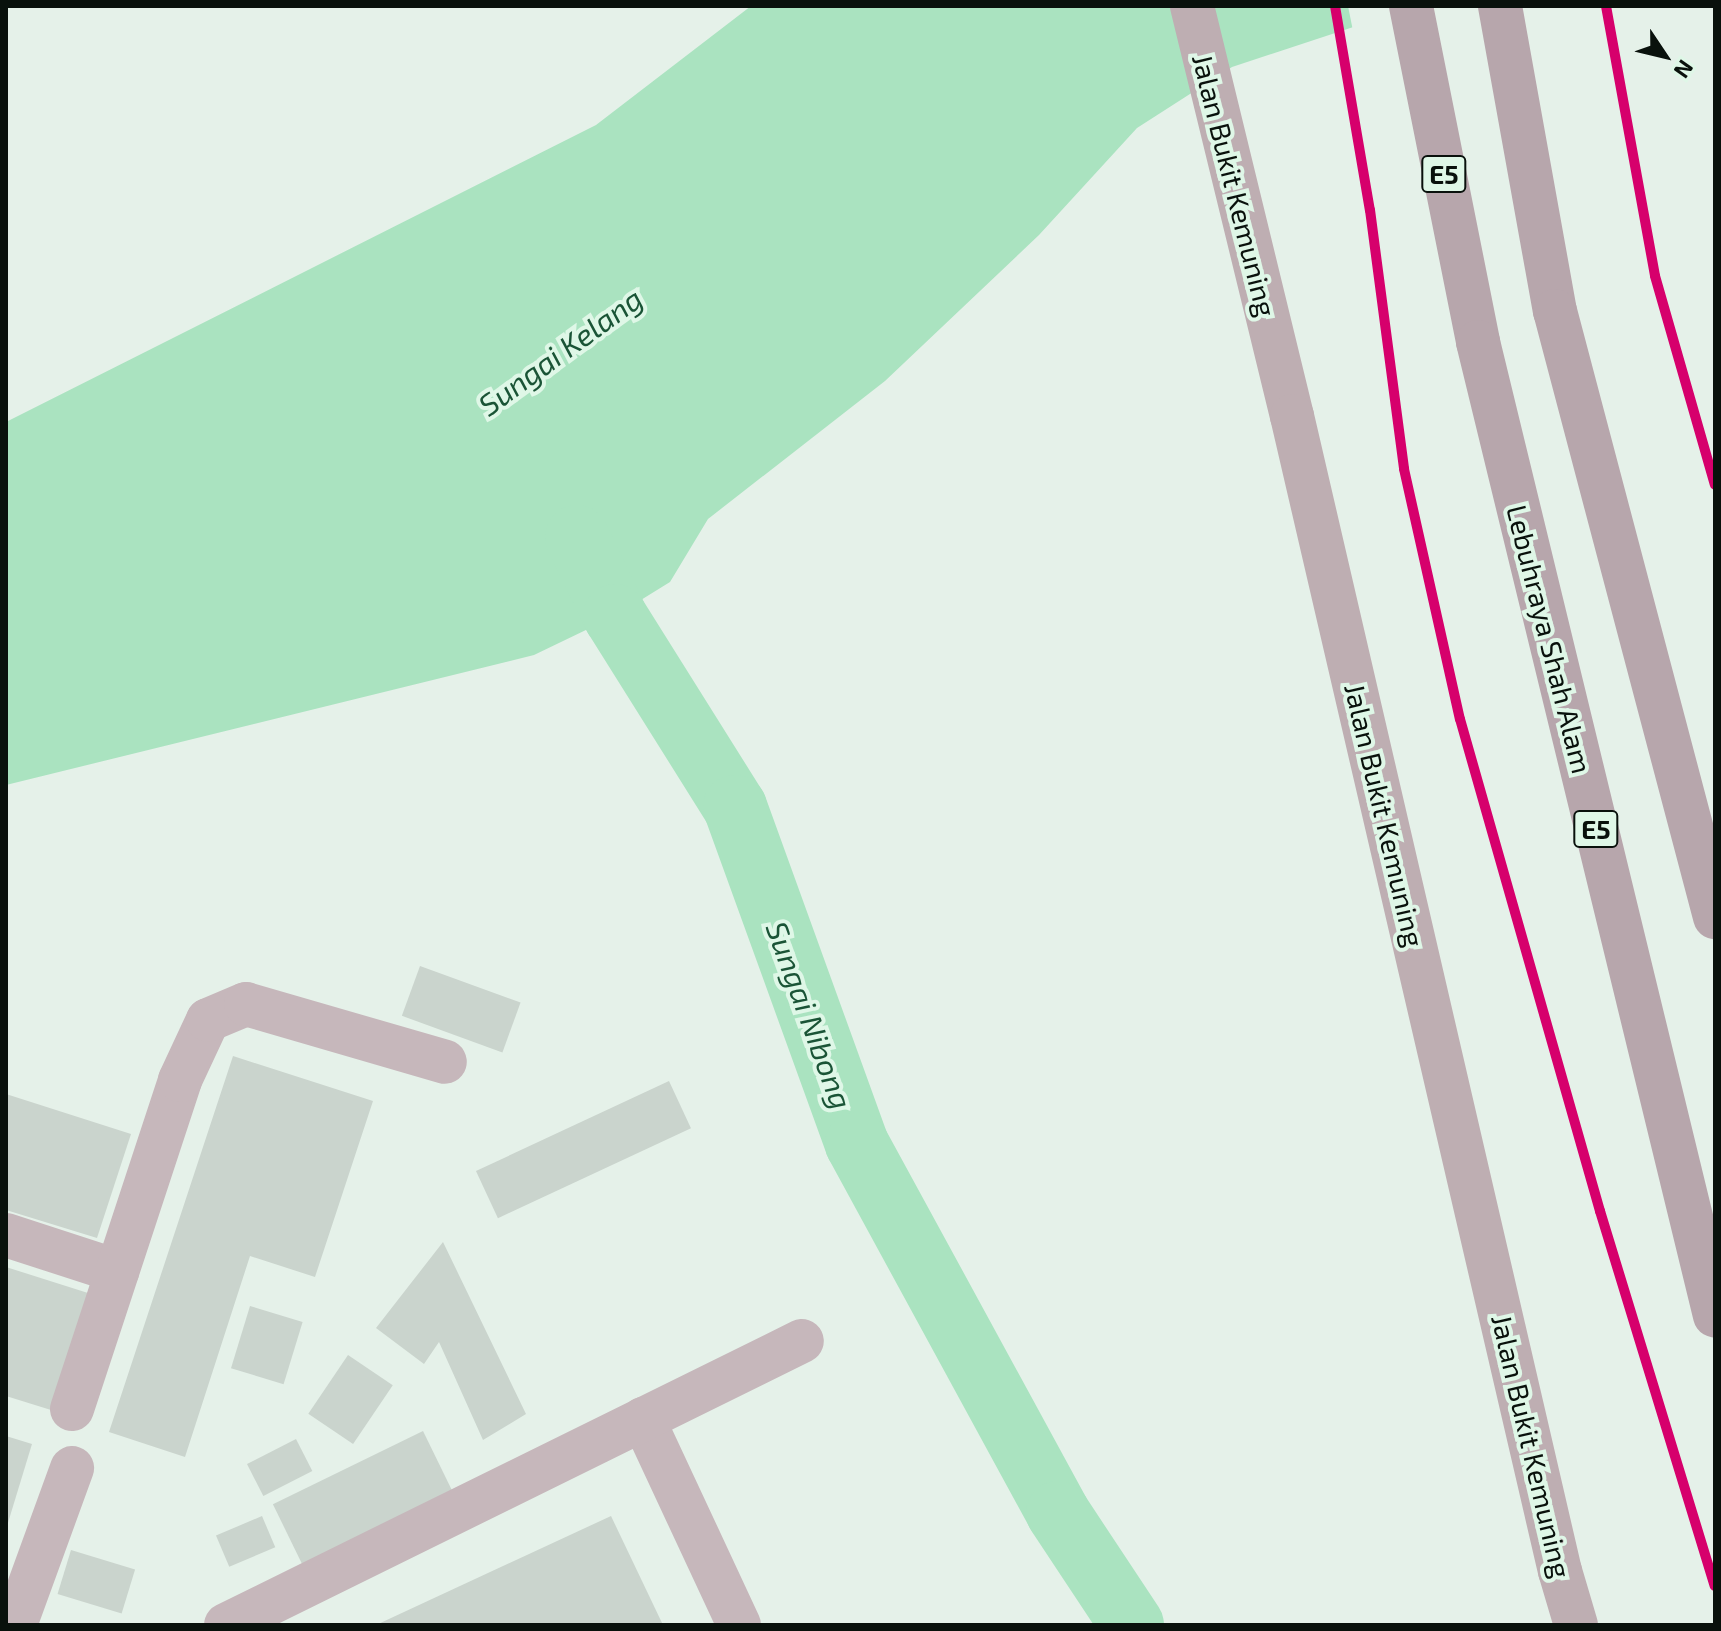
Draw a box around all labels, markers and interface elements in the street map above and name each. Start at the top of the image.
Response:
north arrow [1625,16,1705,96]
street label: Jalan Bukit Kemuning [1186,50,1284,320]
text: N [1669,56,1700,84]
road number: E5 [1420,152,1468,196]
water label: Sungai Kelang [471,280,649,422]
street label: Lebuhraya Shah Alam [1500,501,1600,777]
street label: Jalan Bukit Kemuning [1338,680,1432,950]
road number: E5 [1572,807,1620,851]
water label: Sungai Nibong [759,916,861,1114]
street label: Jalan Bukit Kemuning [1485,1311,1579,1581]

